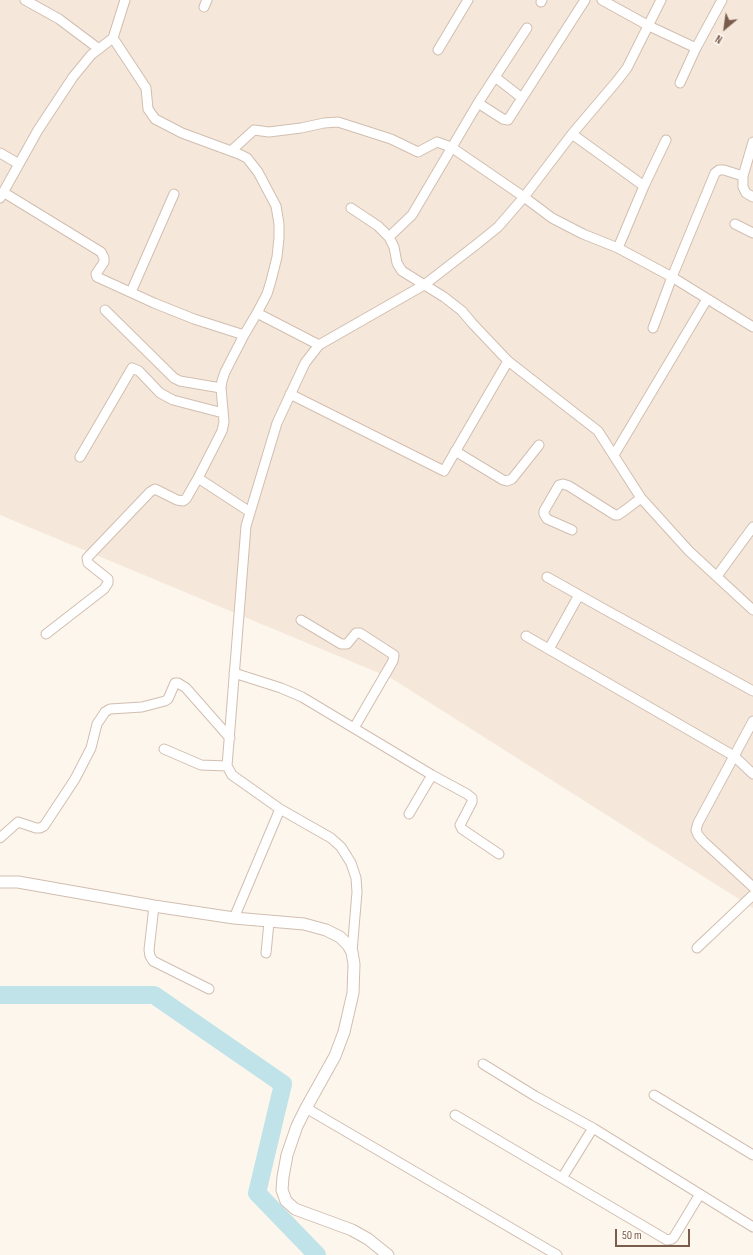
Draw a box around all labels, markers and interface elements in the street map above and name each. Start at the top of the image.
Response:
north arrow [705,8,745,48]
text: N [713,32,725,46]
scale bar [617,1221,692,1247]
text: 50 m [622,1228,642,1243]

